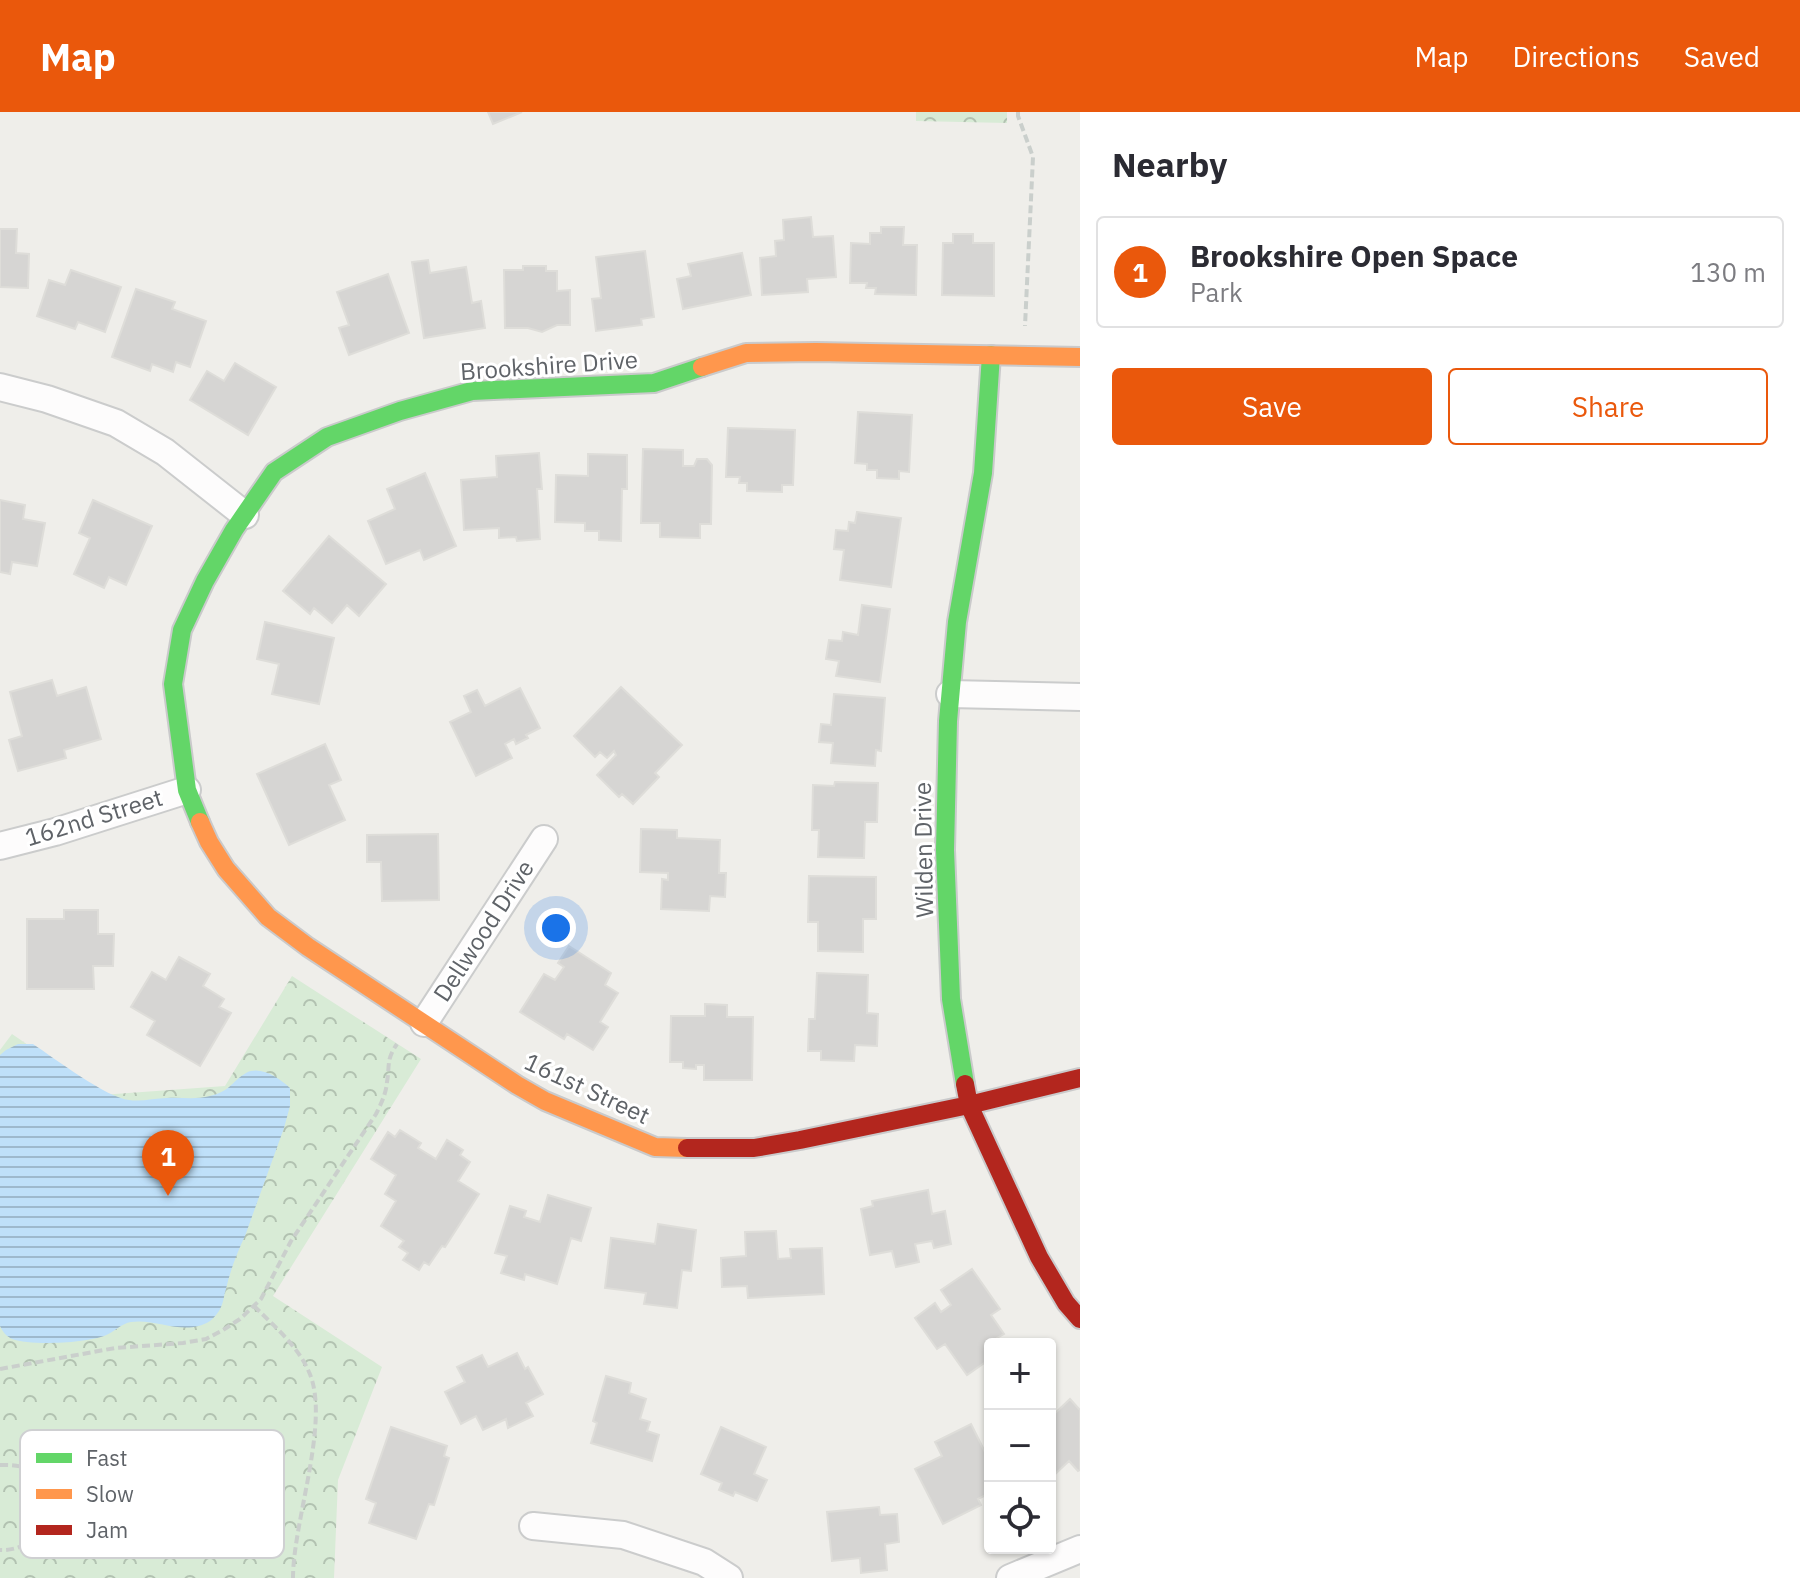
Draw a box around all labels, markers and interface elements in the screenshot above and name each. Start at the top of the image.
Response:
text: Map [40,32,116,81]
text: Map [1414,38,1468,75]
text: Directions [1512,38,1640,75]
text: Saved [1684,38,1760,75]
text: Nearby [1112,142,1227,186]
text: Brookshire Open Space [1190,236,1518,275]
text: 1 [1132,255,1148,289]
text: 130 m [1690,255,1766,289]
text: Park [1190,275,1243,309]
street label: Brookshire Drive [459,343,639,387]
button: Save [1112,368,1432,445]
button: Share [1448,368,1768,445]
street label: 162nd Street [21,781,166,853]
street label: Wilden Drive [906,782,940,918]
street label: Dellwood Drive [425,854,541,1007]
your location [536,908,576,948]
street label: 161st Street [520,1045,655,1131]
pin: 1 [142,1130,194,1196]
map controls [984,1338,1056,1554]
button: + [984,1338,1056,1410]
button: − [984,1410,1056,1482]
legend [20,1430,284,1558]
text: Fast [86,1443,127,1472]
text: Slow [86,1479,134,1508]
button: locate [984,1482,1056,1554]
text: Jam [86,1515,128,1544]

